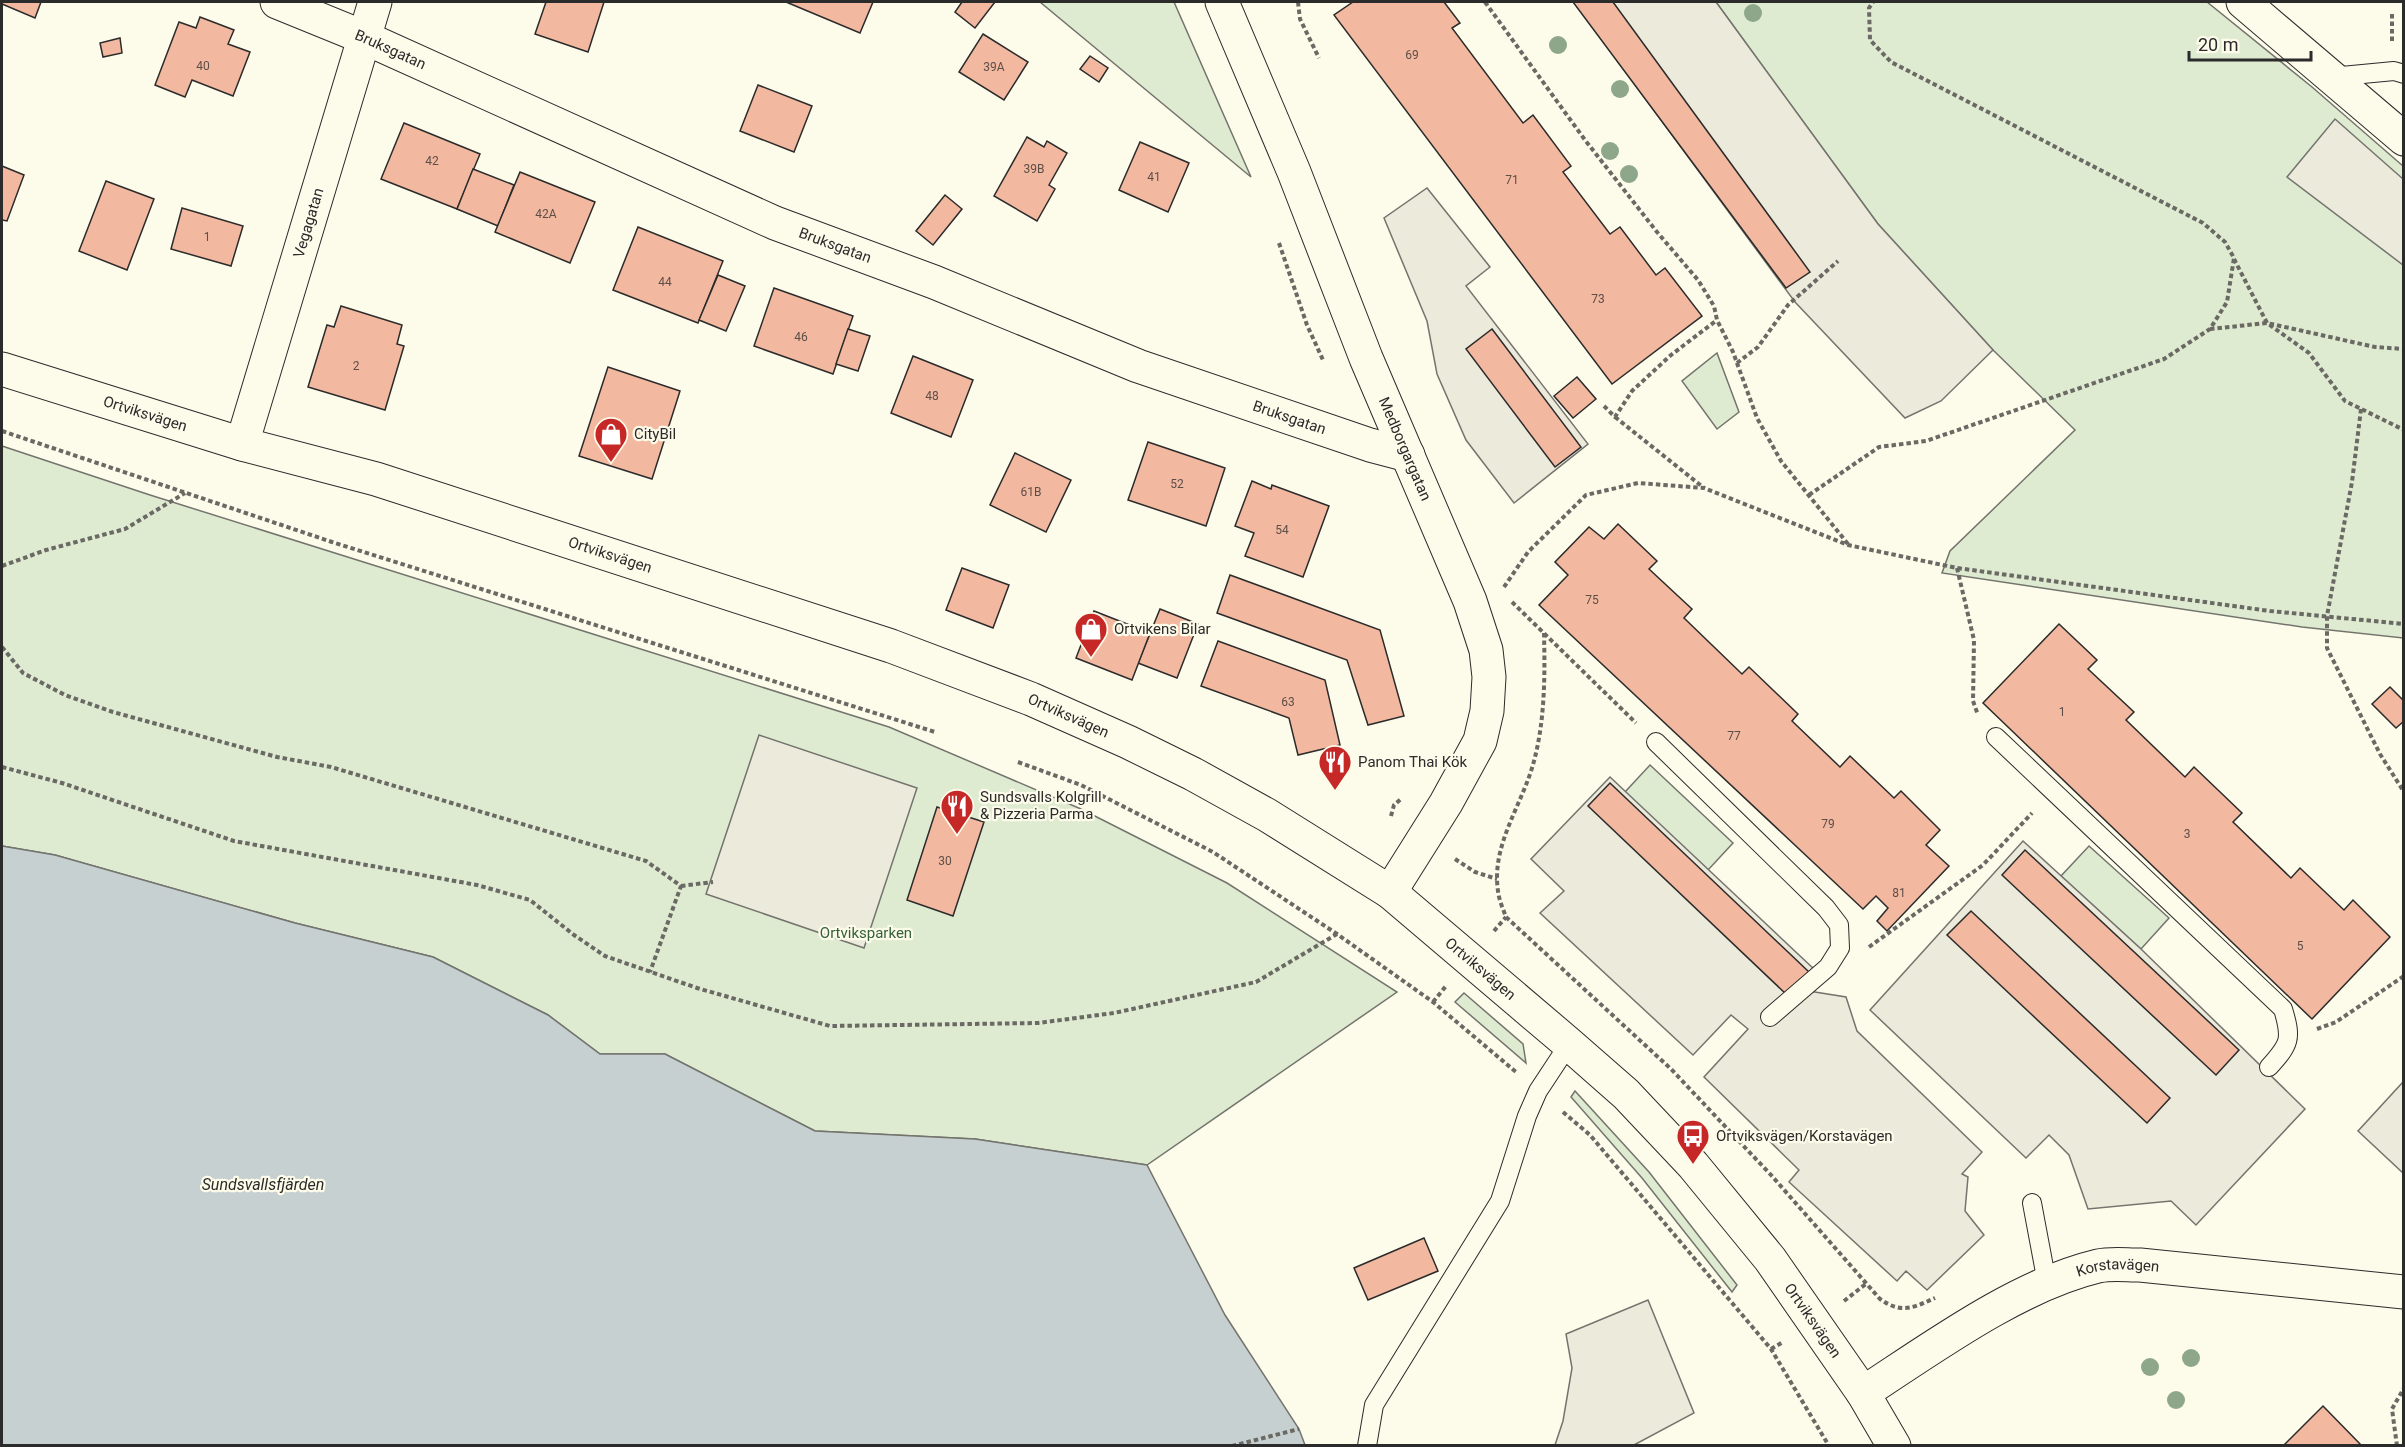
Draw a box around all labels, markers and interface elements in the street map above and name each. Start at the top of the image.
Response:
scale bar [2189,24,2310,62]
street label: Bruksgatan [352,26,429,73]
text: 20 m [2198,34,2238,55]
house number: 69 [1405,48,1419,62]
house number: 40 [196,59,210,73]
house number: 39A [983,60,1005,74]
house number: 42 [425,154,439,168]
house number: 39B [1024,162,1044,176]
house number: 41 [1147,170,1161,184]
house number: 71 [1505,173,1519,187]
street label: Vegagatan [290,186,328,260]
house number: 42A [535,207,557,221]
street label: Bruksgatan [796,224,874,267]
house number: 1 [204,230,210,244]
house number: 44 [658,275,672,289]
house number: 73 [1591,292,1605,306]
house number: 46 [794,330,808,344]
house number: 2 [353,359,360,373]
house number: 48 [925,389,939,403]
street label: Ortviksvägen [101,392,189,435]
street label: Medborgargatan [1375,394,1435,504]
street label: Bruksgatan [1250,397,1328,438]
shop icon: CityBil [593,416,629,463]
place label: CityBil [634,425,676,443]
house number: 52 [1170,477,1184,491]
house number: 61B [1021,485,1041,499]
house number: 54 [1275,523,1289,537]
street label: Ortviksvägen [566,533,654,577]
house number: 75 [1585,593,1599,607]
shop icon: Ortvikens Bilar [1073,611,1109,658]
place label: Ortvikens Bilar [1114,620,1211,638]
street label: Ortviksvägen [1025,690,1112,741]
house number: 63 [1281,695,1295,709]
house number: 1 [2059,705,2065,719]
house number: 77 [1727,729,1741,743]
restaurant icon: Panom Thai Kök [1317,744,1353,791]
place label: Panom Thai Kök [1358,753,1467,771]
restaurant icon: Sundsvalls Kolgrill & Pizzeria Parma [939,788,975,835]
place label: Sundsvalls Kolgrill & Pizzeria Parma [980,788,1102,823]
house number: 79 [1821,817,1835,831]
house number: 3 [2184,827,2190,841]
house number: 30 [938,854,952,868]
house number: 81 [1892,886,1906,900]
park label: Ortviksparken [820,924,912,942]
street label: Ortviksvägen [1441,934,1519,1004]
house number: 5 [2297,939,2304,953]
bus stop icon: Ortviksvägen/Korstavägen [1675,1118,1711,1165]
place label: Ortviksvägen/Korstavägen [1716,1127,1893,1145]
water label: Sundsvallsfjärden [202,1175,324,1194]
street label: Korstavägen [2074,1255,2160,1281]
street label: Ortviksvägen [1781,1280,1845,1361]

